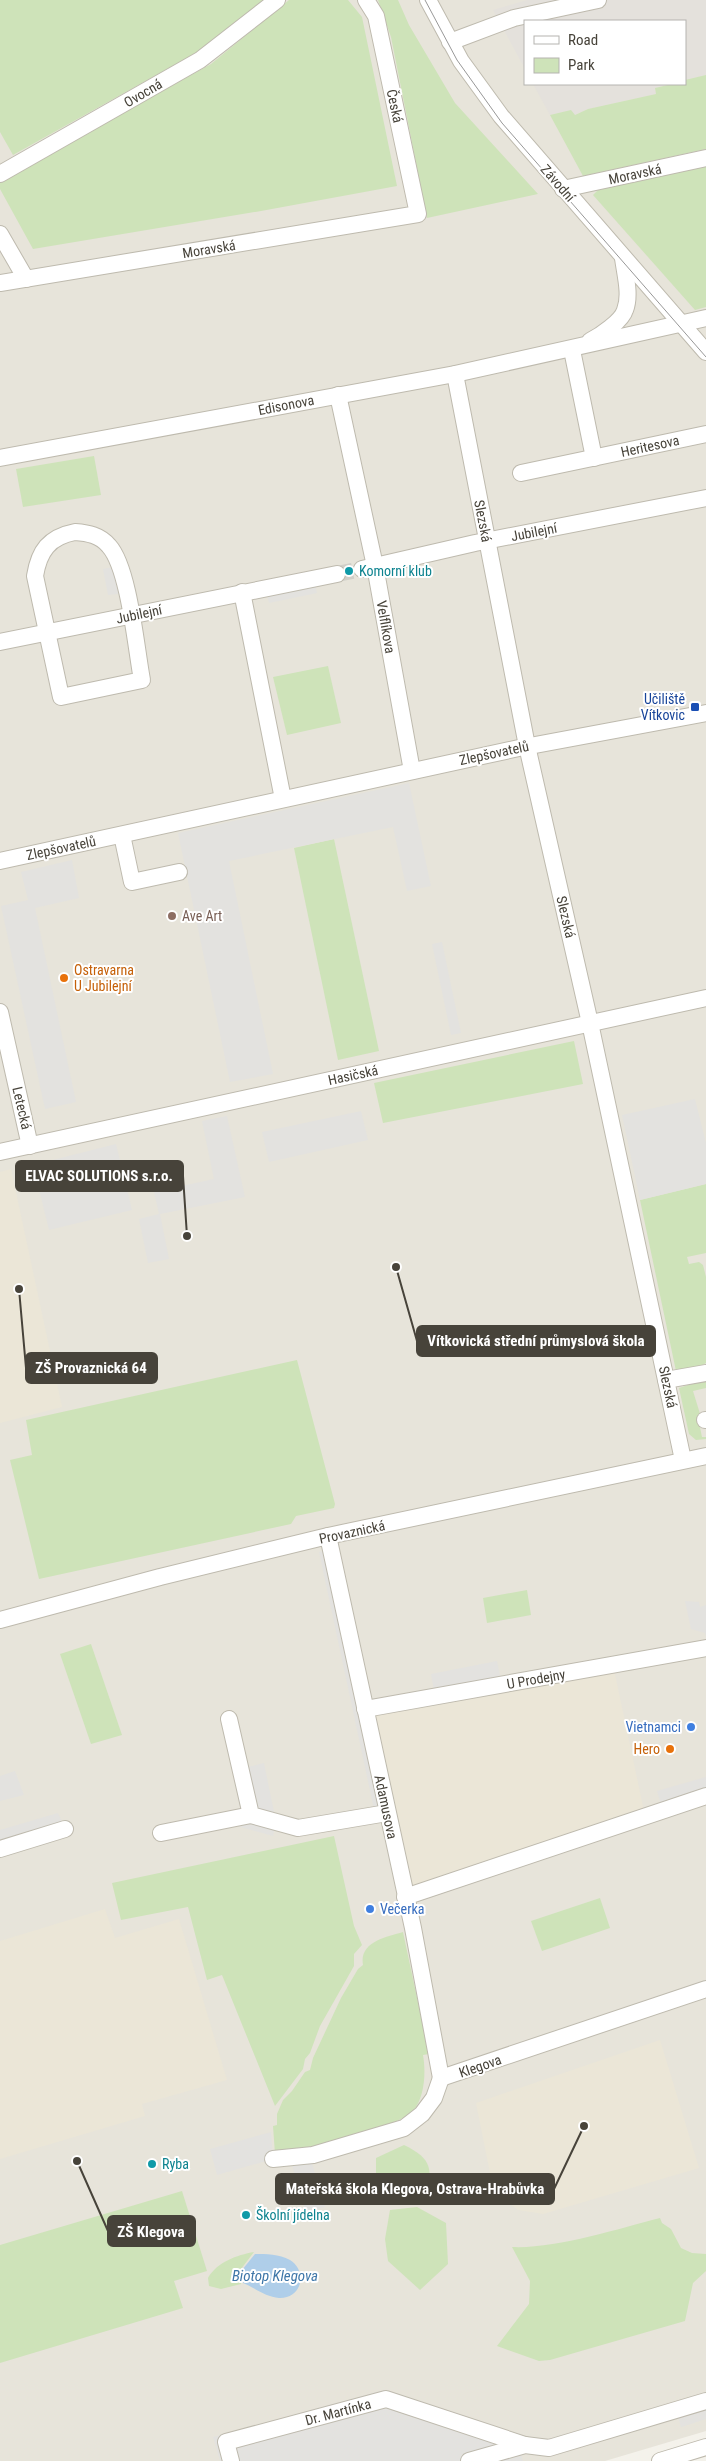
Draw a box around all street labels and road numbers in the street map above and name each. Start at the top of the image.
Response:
street label: Ovocná [121,76,165,110]
street label: Česká [384,88,407,124]
street label: Závodní [538,161,579,205]
street label: Moravská [607,161,663,187]
street label: Moravská [181,237,237,261]
street label: Edisonova [257,392,315,418]
street label: Heritesova [619,432,681,460]
street label: Slezská [471,499,495,543]
street label: Jubilejní [510,520,559,544]
street label: Velflíkova [373,599,399,655]
street label: Jubilejní [115,601,164,627]
street label: Zlepšovatelů [458,738,530,768]
street label: Zlepšovatelů [25,833,97,863]
street label: Slezská [553,894,579,940]
street label: Hasičská [326,1062,380,1088]
street label: Letecká [9,1085,35,1131]
street label: Slezská [656,1365,680,1409]
street label: Provaznická [318,1517,386,1547]
street label: U Prodejny [505,1666,567,1692]
street label: Adamusova [371,1774,401,1840]
street label: Klegova [457,2051,503,2081]
street label: Dr. Martínka [303,2396,373,2428]

